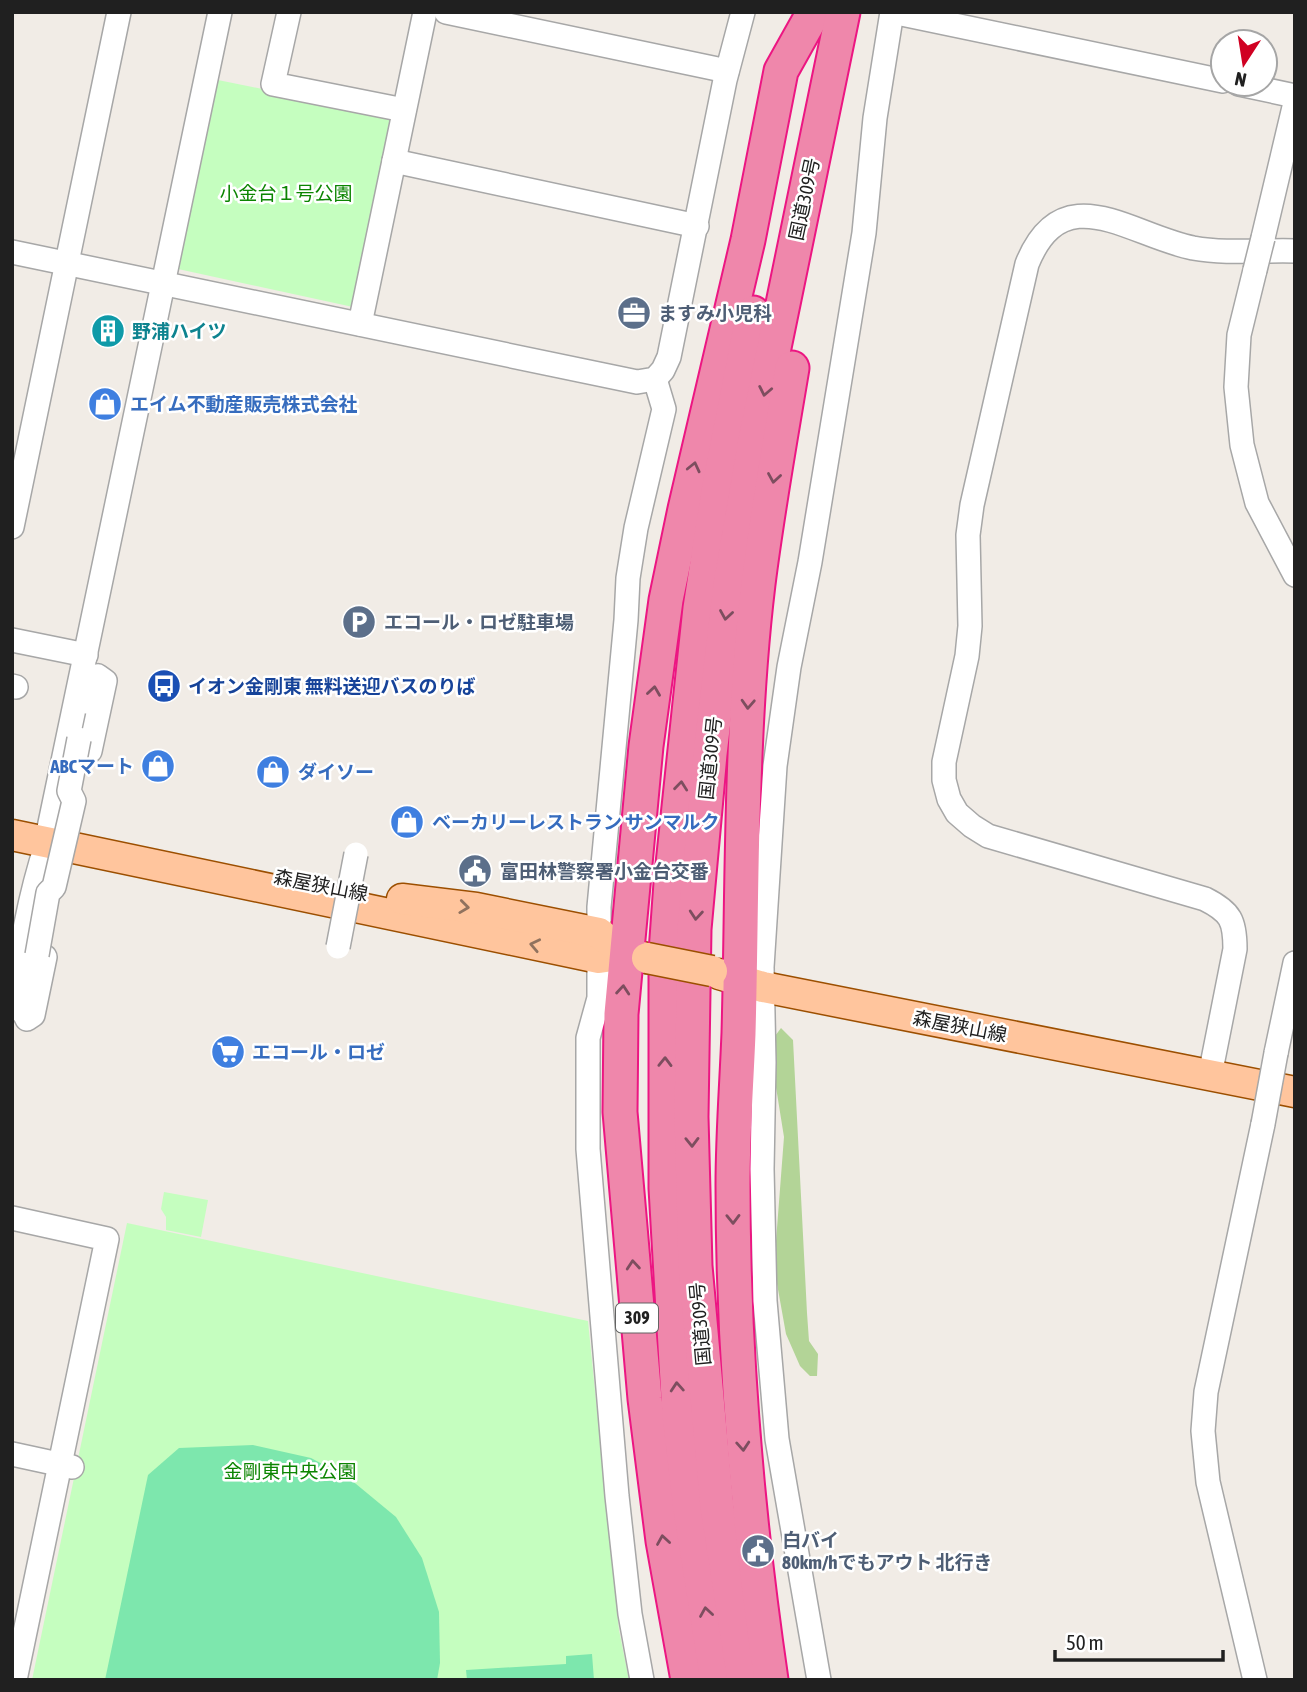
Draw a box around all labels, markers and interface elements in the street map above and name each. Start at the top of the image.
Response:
north arrow [1209,28,1279,98]
text: N [1233,68,1248,92]
street label: 国道309号 [785,156,823,242]
park label: 小金台１号公園 [219,182,353,204]
office icon: ますみ小児科 [615,294,653,332]
place label: ますみ小児科 [658,302,772,324]
building icon: 野浦ハイツ [89,312,127,350]
place label: 野浦ハイツ [132,320,227,342]
shop icon: エイム不動産販売株式会社 [86,385,124,423]
one-way arrow [759,385,774,397]
place label: エイム不動産販売株式会社 [130,393,358,415]
one-way arrow [686,461,701,473]
one-way arrow [767,472,782,484]
parking icon: エコール・ロゼ駐車場 [340,603,378,641]
one-way arrow [718,609,733,621]
place label: エコール・ロゼ駐車場 [384,611,574,633]
bus stop icon: イオン金剛東 無料送迎バスのりば [145,667,183,705]
place label: イオン金剛東 無料送迎バスのりば [188,675,476,697]
one-way arrow [646,685,661,697]
one-way arrow [741,698,756,709]
street label: 国道309号 [695,715,725,801]
shop icon: ABCマート [139,747,177,785]
shop icon: ダイソー [254,753,292,791]
place label: ABCマート [49,755,134,777]
place label: ダイソー [298,761,374,783]
one-way arrow [673,780,688,791]
shop icon: ベーカリーレストラン サンマルク [388,803,426,841]
place label: ベーカリーレストラン サンマルク [432,811,720,833]
public building icon: 富田林警察署小金台交番 [456,852,494,890]
place label: 富田林警察署小金台交番 [500,860,709,882]
street label: 森屋狭山線 [272,865,370,905]
one-way arrow [458,899,470,914]
one-way arrow [689,909,704,920]
one-way arrow [529,938,541,953]
one-way arrow [615,984,630,995]
street label: 森屋狭山線 [911,1006,1009,1046]
supermarket icon: エコール・ロゼ [209,1033,247,1071]
place label: エコール・ロゼ [252,1041,385,1063]
one-way arrow [657,1056,673,1066]
one-way arrow [684,1137,699,1148]
one-way arrow [725,1214,741,1225]
one-way arrow [625,1260,640,1271]
street label: 国道309号 [685,1281,715,1367]
road number: 309 [616,1303,658,1332]
one-way arrow [670,1381,685,1392]
one-way arrow [735,1441,750,1452]
park label: 金剛東中央公園 [223,1460,357,1482]
place label: 白バイ 80km/hでもアウト 北行き [782,1529,992,1573]
public building icon: 白バイ 80km/hでもアウト 北行き [739,1532,777,1570]
one-way arrow [656,1534,671,1546]
one-way arrow [699,1606,714,1618]
scale bar [1055,1618,1223,1662]
text: 50 m [1066,1630,1104,1654]

